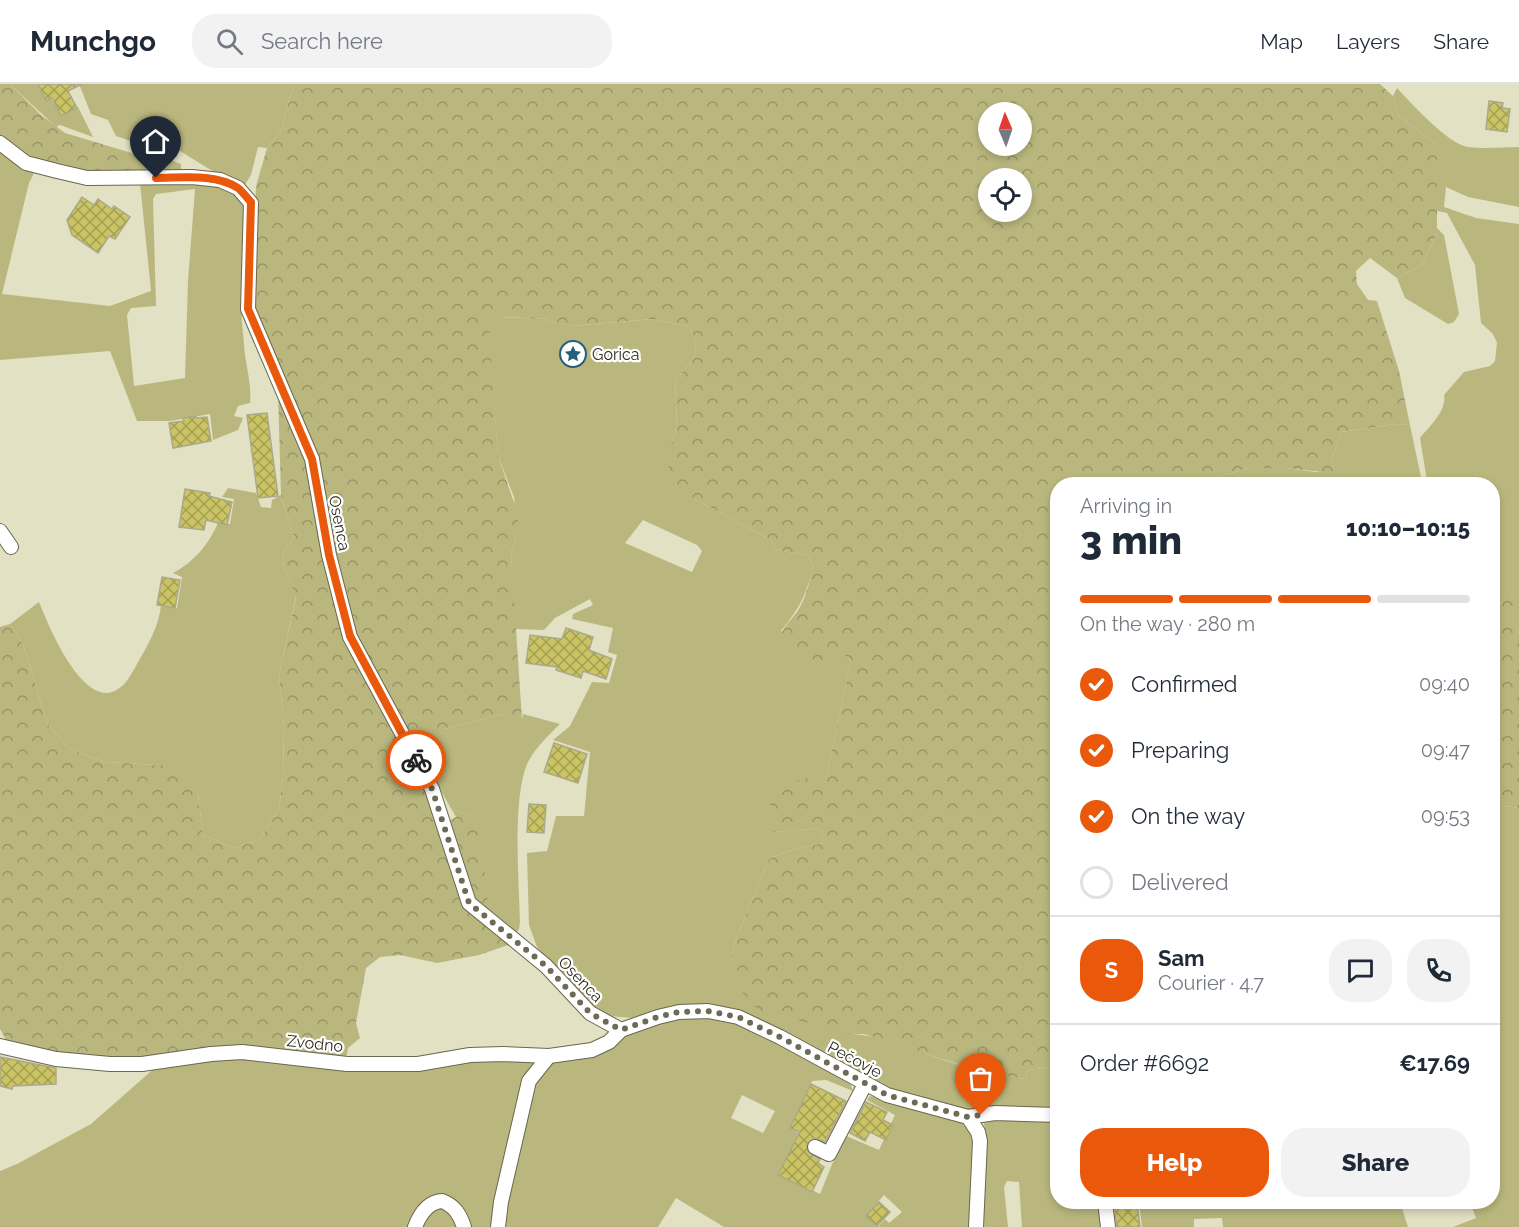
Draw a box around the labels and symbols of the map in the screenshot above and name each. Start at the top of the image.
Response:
north arrow [978,102,1032,156]
pin [130,116,181,178]
place icon: Gorica [558,339,588,369]
place label: Gorica [592,345,640,364]
street label: Osenca [325,494,354,552]
courier [386,730,446,790]
street label: Osenca [554,953,607,1006]
street label: Zvodno [286,1031,344,1056]
street label: Pečovje [824,1037,885,1082]
pin [955,1053,1006,1115]

